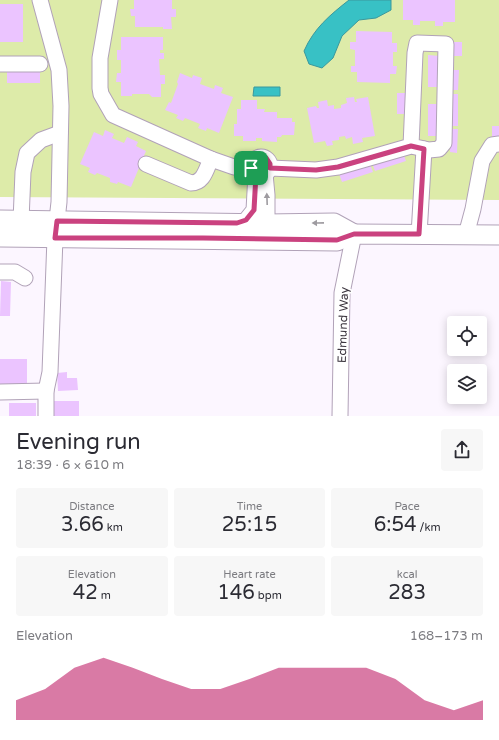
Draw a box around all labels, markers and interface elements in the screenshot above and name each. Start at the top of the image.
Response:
pin [234,151,268,185]
icon: arrive [240,157,262,179]
one-way arrow [264,192,270,205]
one-way arrow [311,220,324,226]
street label: Edmund Way [335,286,351,363]
map controls [447,316,487,404]
button: locate [447,316,487,356]
button: layers [447,364,487,404]
text: Evening run [16,429,141,455]
button: share [441,429,483,471]
text: 18:39 · 6 × 610 m [16,457,124,473]
text: Distance [69,500,114,513]
text: Time [237,500,262,513]
text: Pace [394,500,420,513]
text: 3.66 [61,513,104,537]
text: 25:15 [222,513,277,537]
text: 6:54 [374,513,417,537]
text: km [104,521,123,534]
text: /km [417,521,441,534]
text: Elevation [68,568,116,581]
text: Heart rate [223,568,276,581]
text: kcal [397,568,418,581]
text: 42 [73,581,98,605]
text: 146 [217,581,255,605]
text: 283 [388,581,426,605]
text: m [98,589,111,602]
text: bpm [255,589,282,602]
text: Elevation [16,628,73,644]
text: 168–173 m [410,628,483,644]

